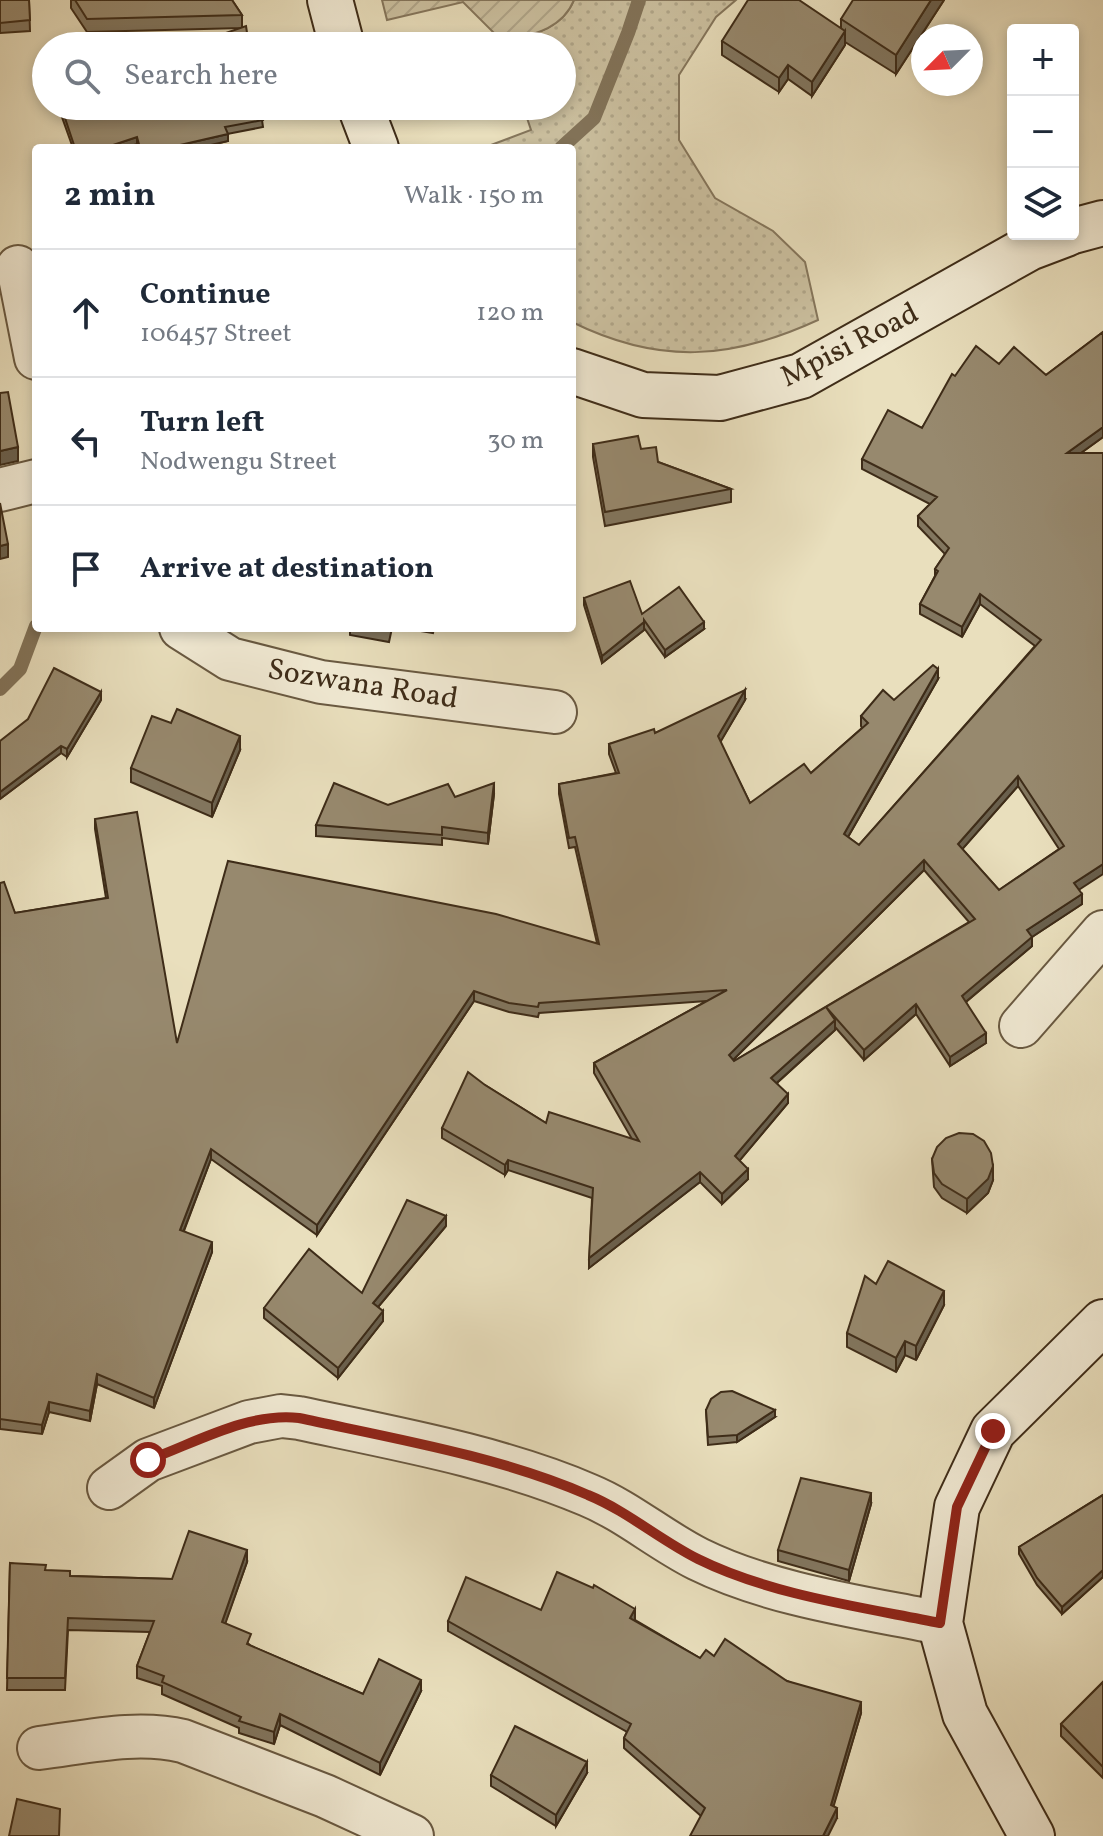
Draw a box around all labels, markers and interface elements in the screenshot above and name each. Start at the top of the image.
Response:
north arrow [911,24,983,96]
map controls [1007,24,1079,240]
button: + [1007,24,1079,96]
search box [32,32,576,120]
icon: search [60,54,104,98]
text: Search here [124,55,278,97]
button: − [1007,96,1079,168]
button: layers [1007,168,1079,240]
text: 2 min [64,173,156,220]
text: Walk · 150 m [403,178,544,214]
text: Continue [140,274,271,316]
icon: ahead [64,291,108,335]
street label: Mpisi Road [774,293,926,398]
text: 120 m [476,295,544,331]
text: 106457 Street [140,316,292,352]
text: Turn left [140,402,264,444]
icon: left [64,419,108,463]
text: 30 m [487,423,544,459]
text: Nodwengu Street [140,444,337,480]
icon: arrive [64,547,108,591]
text: Arrive at destination [140,548,434,590]
street label: Sozwana Road [264,649,461,721]
route end [975,1413,1011,1449]
route start [130,1442,166,1478]

